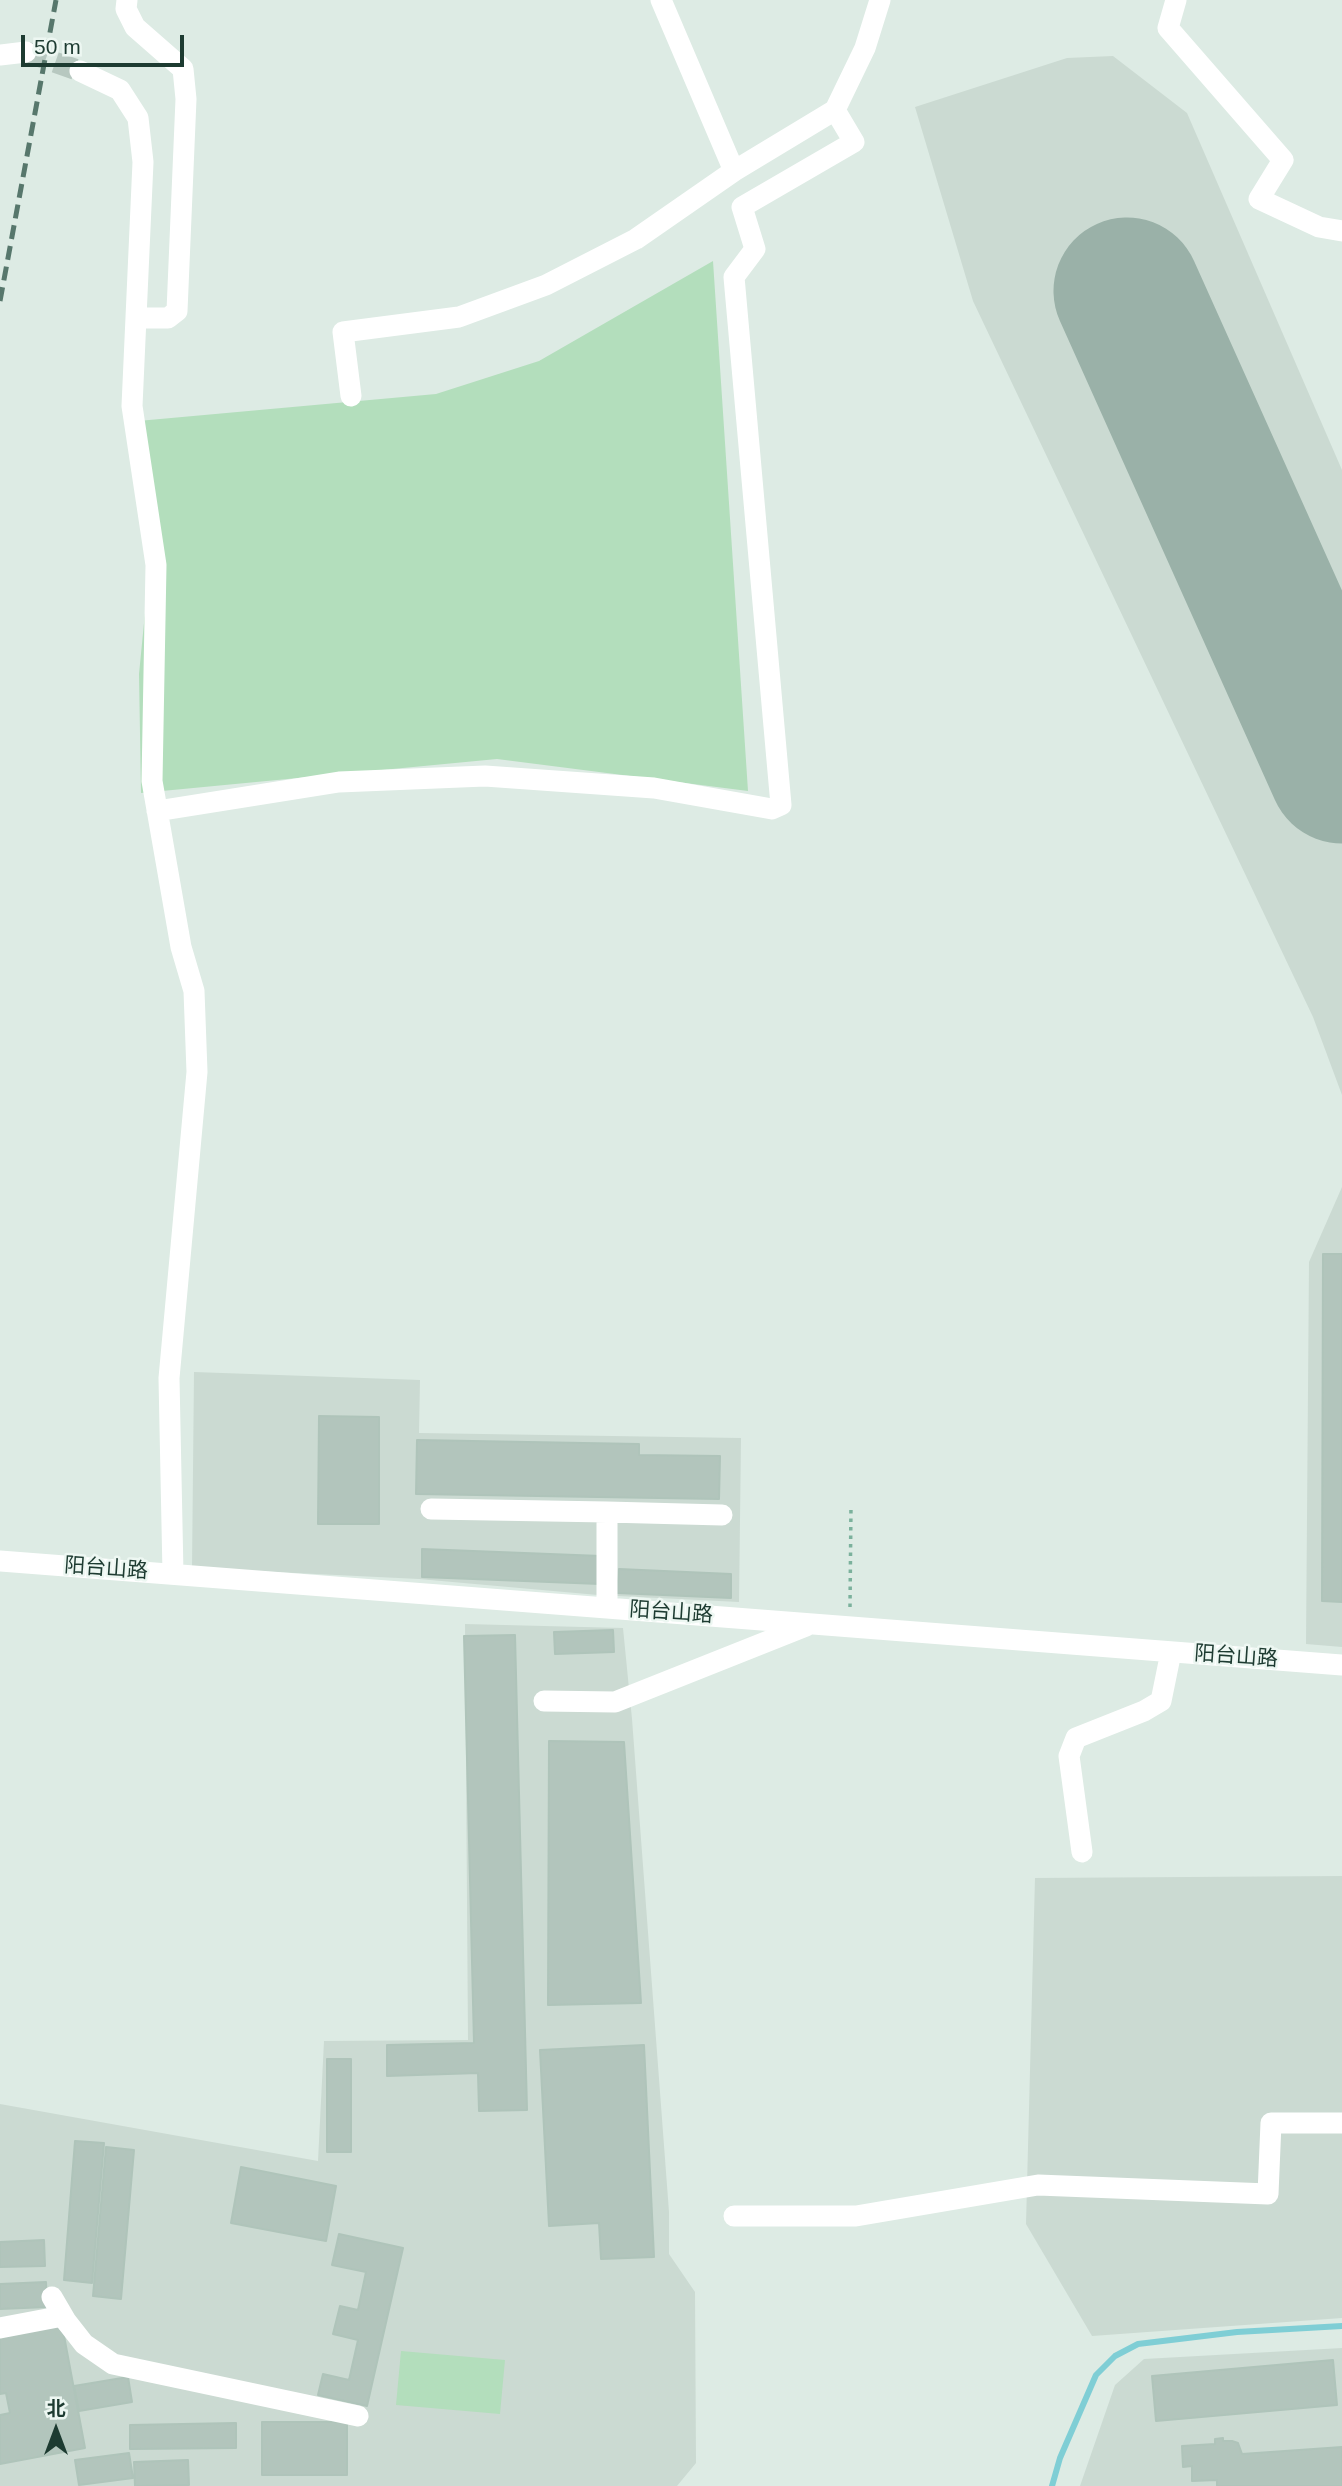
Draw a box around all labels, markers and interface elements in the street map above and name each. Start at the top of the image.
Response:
scale bar [24,21,187,65]
text: 50 m [34,35,81,58]
street label: 阳台山路 [63,1554,149,1584]
street label: 阳台山路 [628,1598,714,1628]
street label: 阳台山路 [1193,1642,1279,1672]
north arrow [21,2395,91,2465]
text: 北 [46,2398,66,2419]

